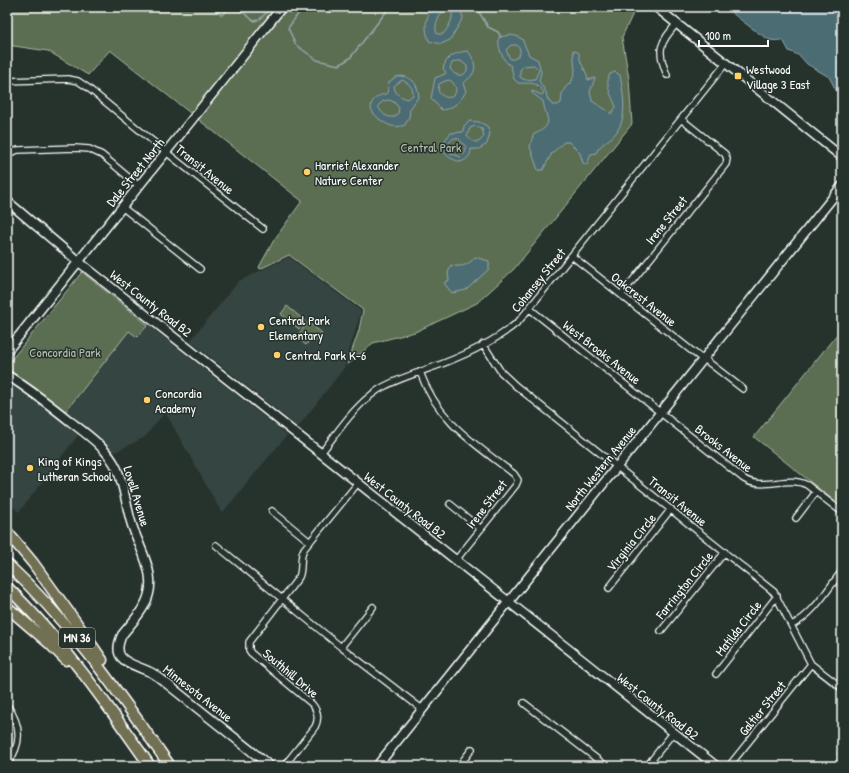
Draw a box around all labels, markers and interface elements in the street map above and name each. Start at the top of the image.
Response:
scale bar [699,22,768,48]
text: 100 m [705,27,731,44]
place label: Westwood Village 3 East [746,60,811,93]
marker: Westwood Village 3 East [733,71,743,81]
street label: Dale Street North [102,134,169,210]
park label: Central Park [401,138,462,156]
street label: Transit Avenue [172,140,238,198]
place label: Harriet Alexander Nature Center [315,156,399,189]
marker: Harriet Alexander Nature Center [302,167,312,177]
street label: Irene Street [641,192,691,248]
street label: Cohansey Street [507,244,570,316]
street label: West County Road B2 [106,265,196,341]
street label: Oakcrest Avenue [608,268,680,330]
place label: Central Park Elementary [269,311,331,344]
street label: West Brooks Avenue [559,316,645,388]
marker: Central Park Elementary [256,322,266,332]
park label: Concordia Park [29,343,101,361]
place label: Central Park K-6 [285,346,366,364]
marker: Central Park K-6 [272,350,282,360]
place label: Concordia Academy [155,384,202,417]
marker: Concordia Academy [142,395,152,405]
street label: Brooks Avenue [691,420,757,476]
street label: North Western Avenue [560,422,640,514]
place label: King of Kings Lutheran School [38,452,113,485]
marker: King of Kings Lutheran School [25,463,35,473]
street label: Lovell Avenue [119,464,155,528]
street label: West County Road B2 [360,467,450,543]
street label: Transit Avenue [645,472,711,530]
street label: Irene Street [461,475,511,532]
street label: Virginia Circle [602,509,660,575]
street label: Farrington Circle [651,548,717,623]
street label: Matilda Circle [711,597,765,659]
road number: MN 36 [59,628,95,648]
street label: Southhill Drive [259,644,323,702]
street label: Minnesota Avenue [160,660,236,726]
street label: West County Road B2 [613,668,703,744]
street label: Galtier Street [734,676,790,739]

